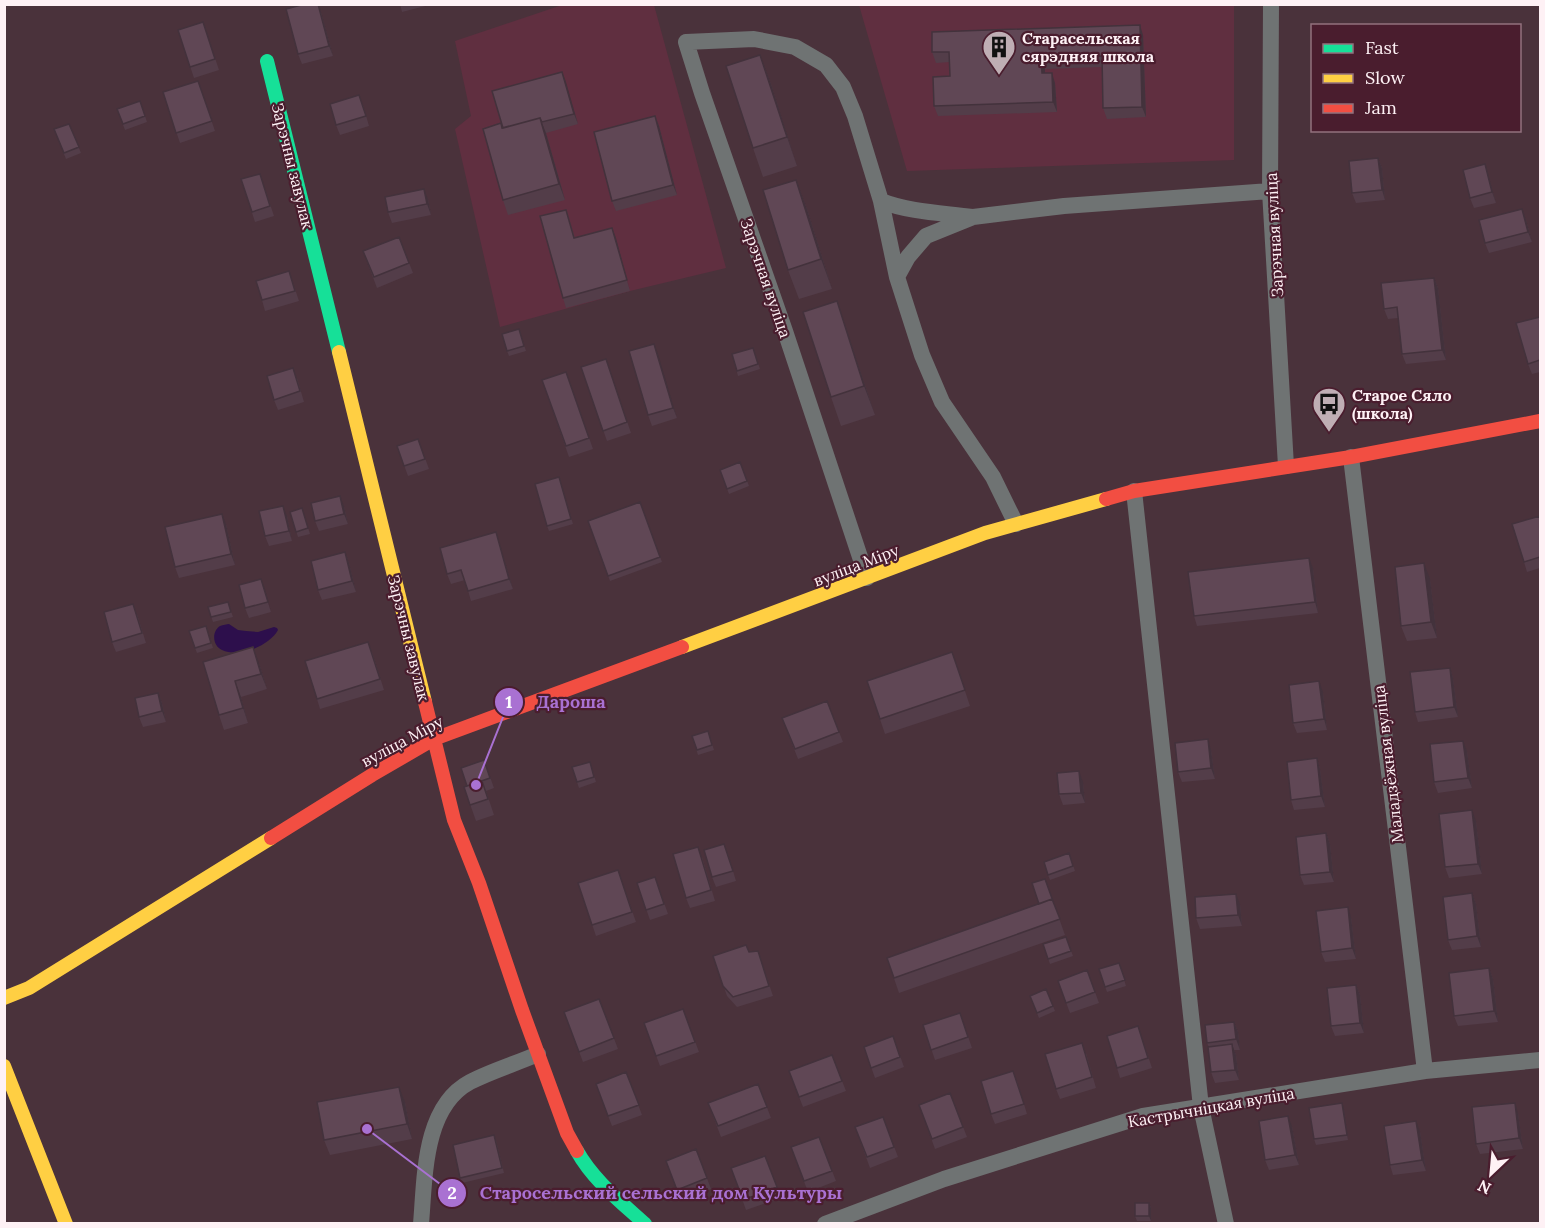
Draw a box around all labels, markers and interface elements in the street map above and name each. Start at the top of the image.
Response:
legend [1311,24,1521,132]
place label: Старасельская сярэдняя школа [1022,28,1155,66]
building icon: Старасельская сярэдняя школа [981,29,1017,76]
text: Fast [1365,36,1399,59]
text: Slow [1365,66,1405,89]
text: Jam [1364,96,1397,119]
street label: Зарэчны завулак [268,101,319,232]
street label: Зарэчная вуліца [1261,172,1287,298]
street label: Зарэчная вуліца [736,216,796,340]
place label: Старое Сяло (школа) [1352,385,1452,424]
bus stop icon: Старое Сяло (школа) [1311,386,1347,433]
street label: вуліца Міру [810,539,902,590]
street label: Зарэчны завулак [384,573,435,704]
callout: Дароша [494,684,617,720]
street label: Маладзёжная вуліца [1368,684,1408,844]
text: 1 [505,690,513,713]
text: Дароша [536,690,606,713]
street label: вуліца Міру [358,711,447,771]
street label: Кастрычніцкая вуліца [1126,1082,1296,1132]
north arrow [1461,1144,1521,1204]
callout: Старосельский сельский дом Культуры [437,1175,854,1211]
text: N [1474,1176,1494,1199]
text: 2 [447,1181,457,1204]
text: Старосельский сельский дом Культуры [480,1181,842,1204]

